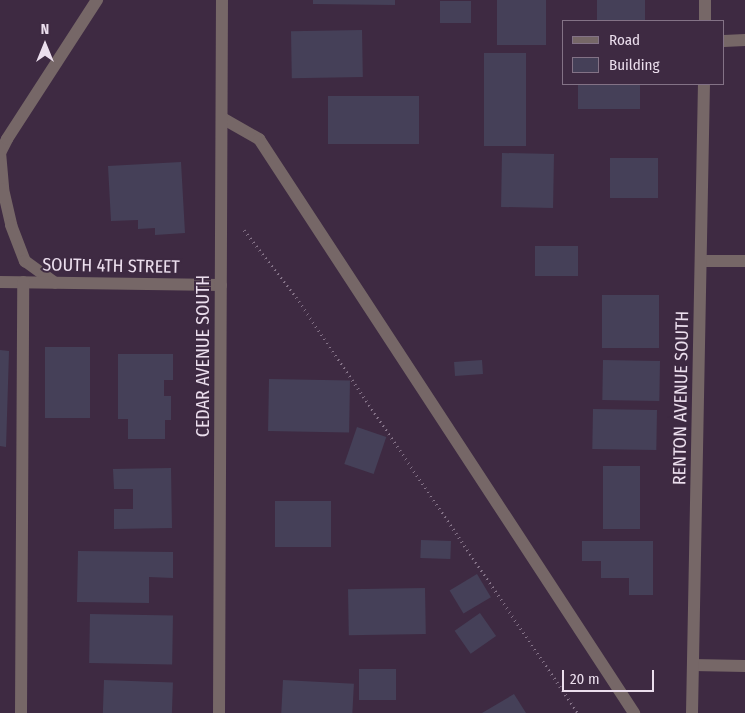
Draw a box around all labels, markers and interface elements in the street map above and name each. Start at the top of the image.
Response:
north arrow [20,20,70,70]
legend [562,20,725,85]
text: N [41,21,49,38]
text: Road [609,31,640,49]
text: Building [609,56,660,74]
street label: SOUTH 4TH STREET [42,254,180,278]
street label: CEDAR AVENUE SOUTH [192,275,214,437]
street label: RENTON AVENUE SOUTH [669,311,693,485]
scale bar [565,660,658,692]
text: 20 m [570,670,600,688]

